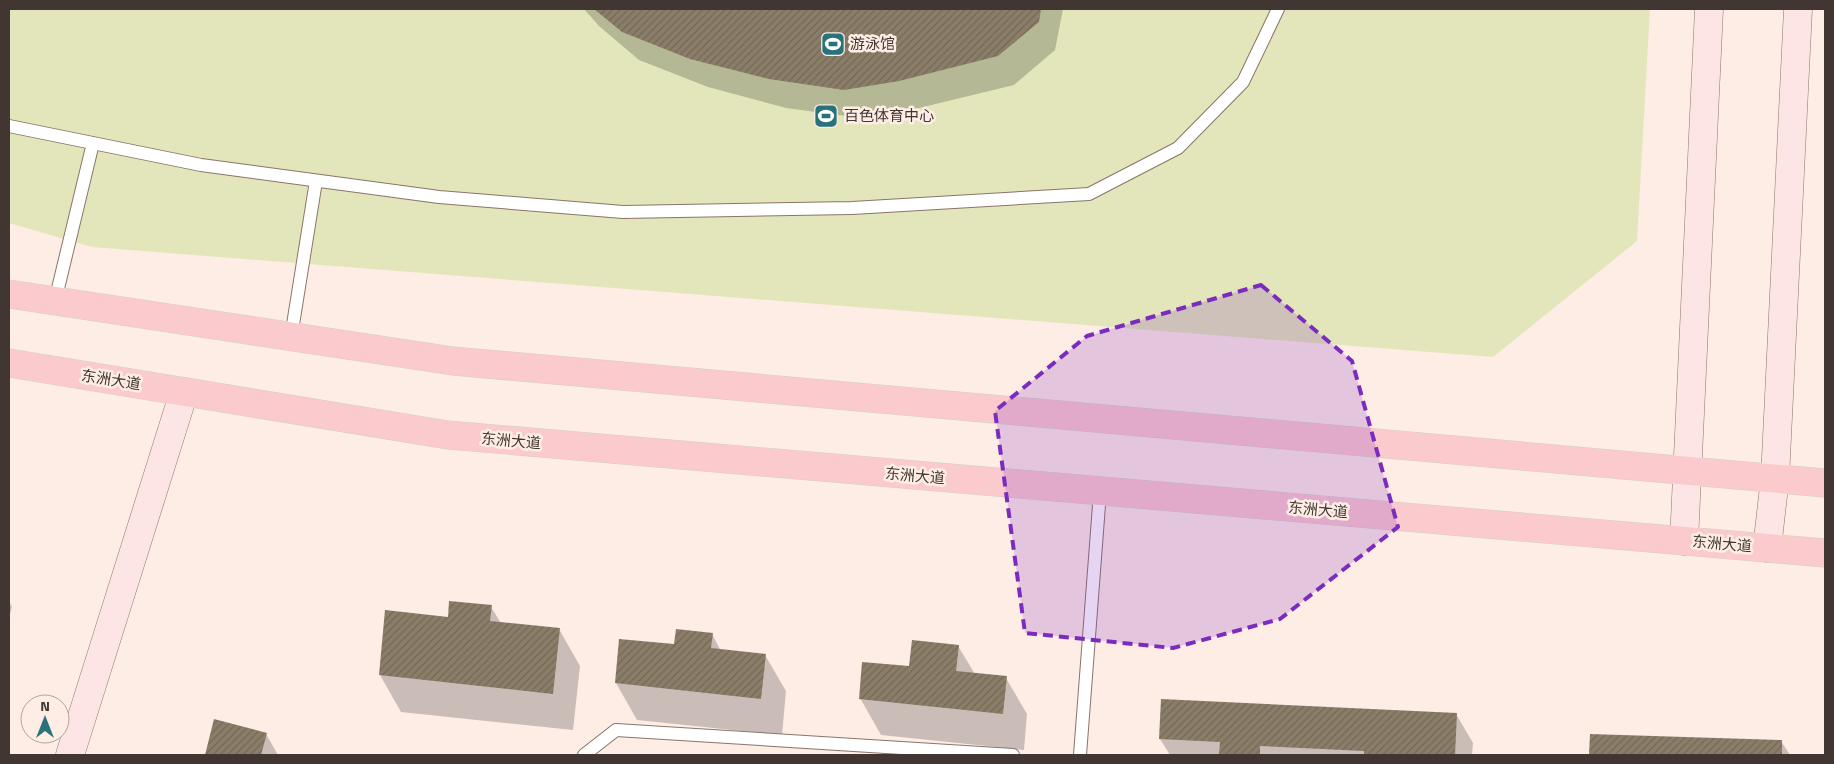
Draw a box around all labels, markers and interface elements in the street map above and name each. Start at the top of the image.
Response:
sports icon: 游泳馆 [820,31,846,57]
place label: 游泳馆 [850,32,895,55]
sports icon: 百色体育中心 [813,103,839,129]
place label: 百色体育中心 [844,104,934,127]
street label: 东洲大道 [80,363,143,396]
street label: 东洲大道 [480,426,542,455]
street label: 东洲大道 [884,461,946,490]
street label: 东洲大道 [1287,495,1349,524]
street label: 东洲大道 [1691,529,1753,558]
north arrow [20,694,70,744]
text: N [40,695,50,716]

